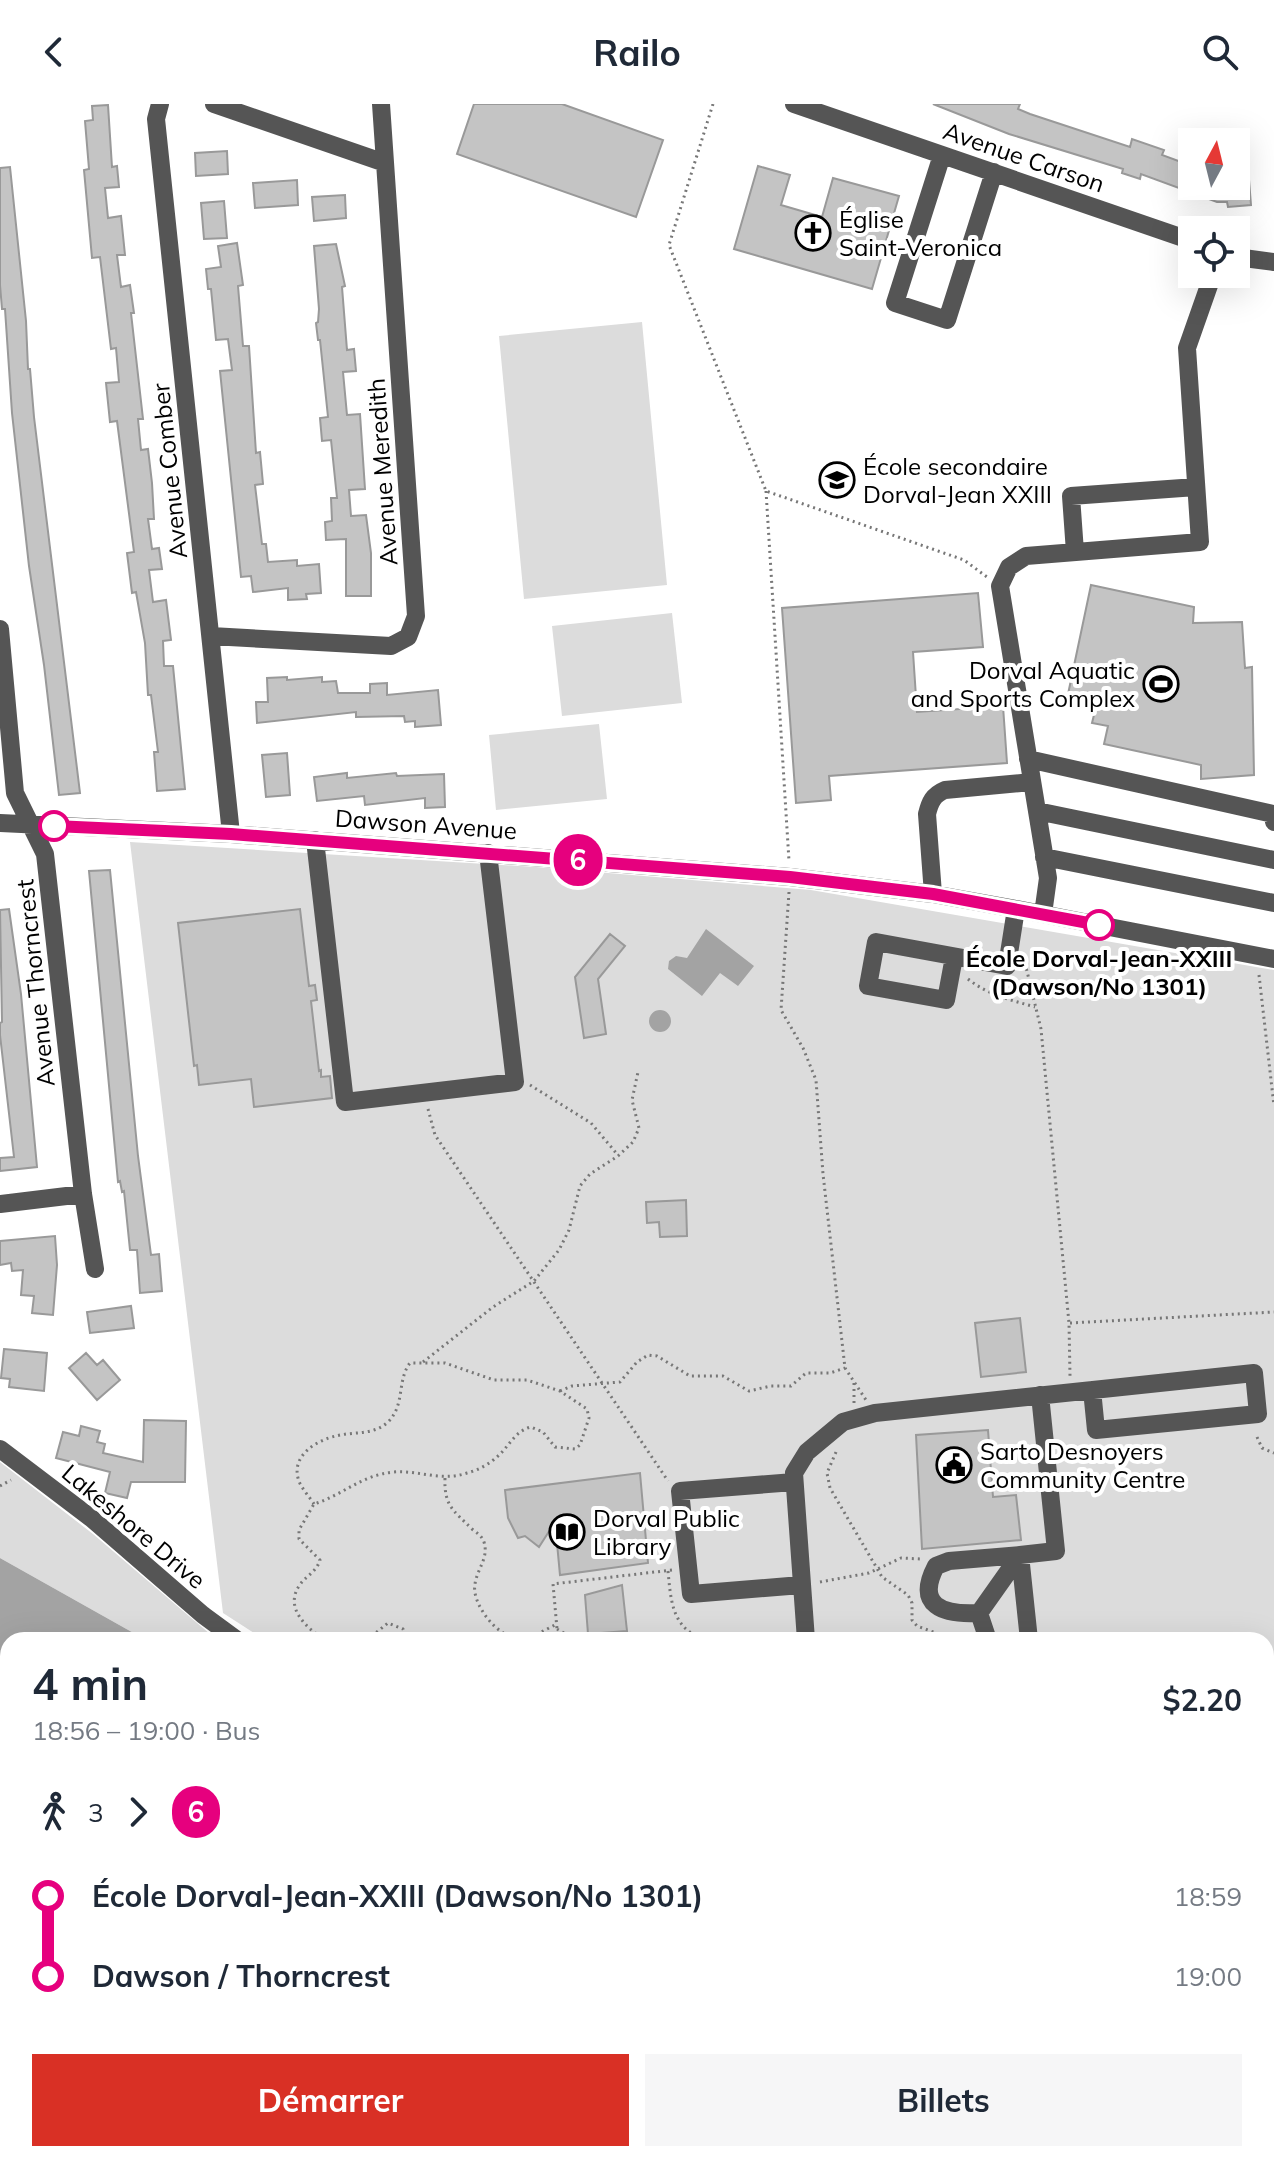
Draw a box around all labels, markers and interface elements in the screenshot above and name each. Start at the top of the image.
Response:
icon: back [32,30,76,74]
text: Railo [593,30,681,75]
icon: search [1198,30,1242,74]
street label: Avenue Carson [939,115,1109,199]
north arrow [1178,128,1250,200]
map controls [1178,128,1250,288]
place label: Église Saint-Veronica [839,204,1002,262]
church icon: Église Saint-Veronica [794,214,832,252]
button: locate [1178,216,1250,288]
street label: Avenue Meredith [360,377,404,567]
street label: Avenue Comber [145,381,193,560]
place label: École secondaire Dorval-Jean XXIII [863,451,1052,509]
school or university icon: École secondaire Dorval-Jean XXIII [818,461,856,499]
place label: Dorval Aquatic and Sports Complex [911,655,1135,713]
sports icon: Dorval Aquatic and Sports Complex [1142,665,1180,703]
street label: Dawson Avenue [334,803,518,845]
unlabelled marker [39,811,69,841]
line badge: 6 [552,834,604,886]
text: 6 [570,842,586,877]
street label: Avenue Thorncrest [9,878,61,1088]
marker: École Dorval-Jean-XXIII (Dawson/No 1301) [1084,910,1114,940]
place label: École Dorval-Jean-XXIII (Dawson/No 1301) [966,943,1232,1001]
place label: Sarto Desnoyers Community Centre [980,1436,1185,1494]
public building icon: Sarto Desnoyers Community Centre [935,1446,973,1484]
street label: Lakeshore Drive [56,1457,212,1595]
place label: Dorval Public Library [593,1503,740,1561]
library icon: Dorval Public Library [548,1513,586,1551]
text: 4 min [32,1656,148,1711]
text: $2.20 [1163,1681,1242,1719]
text: 18:56 – 19:00 · Bus [32,1714,261,1747]
icon: walk [32,1790,76,1834]
icon: forward [116,1790,160,1834]
text: 6 [188,1794,204,1829]
text: 3 [88,1796,104,1829]
text: École Dorval-Jean-XXIII (Dawson/No 1301) [92,1877,703,1915]
text: 18:59 [1174,1880,1242,1913]
text: Dawson / Thorncrest [92,1957,390,1995]
text: 19:00 [1174,1960,1242,1993]
button: Démarrer [32,2054,629,2146]
button: Billets [645,2054,1242,2146]

